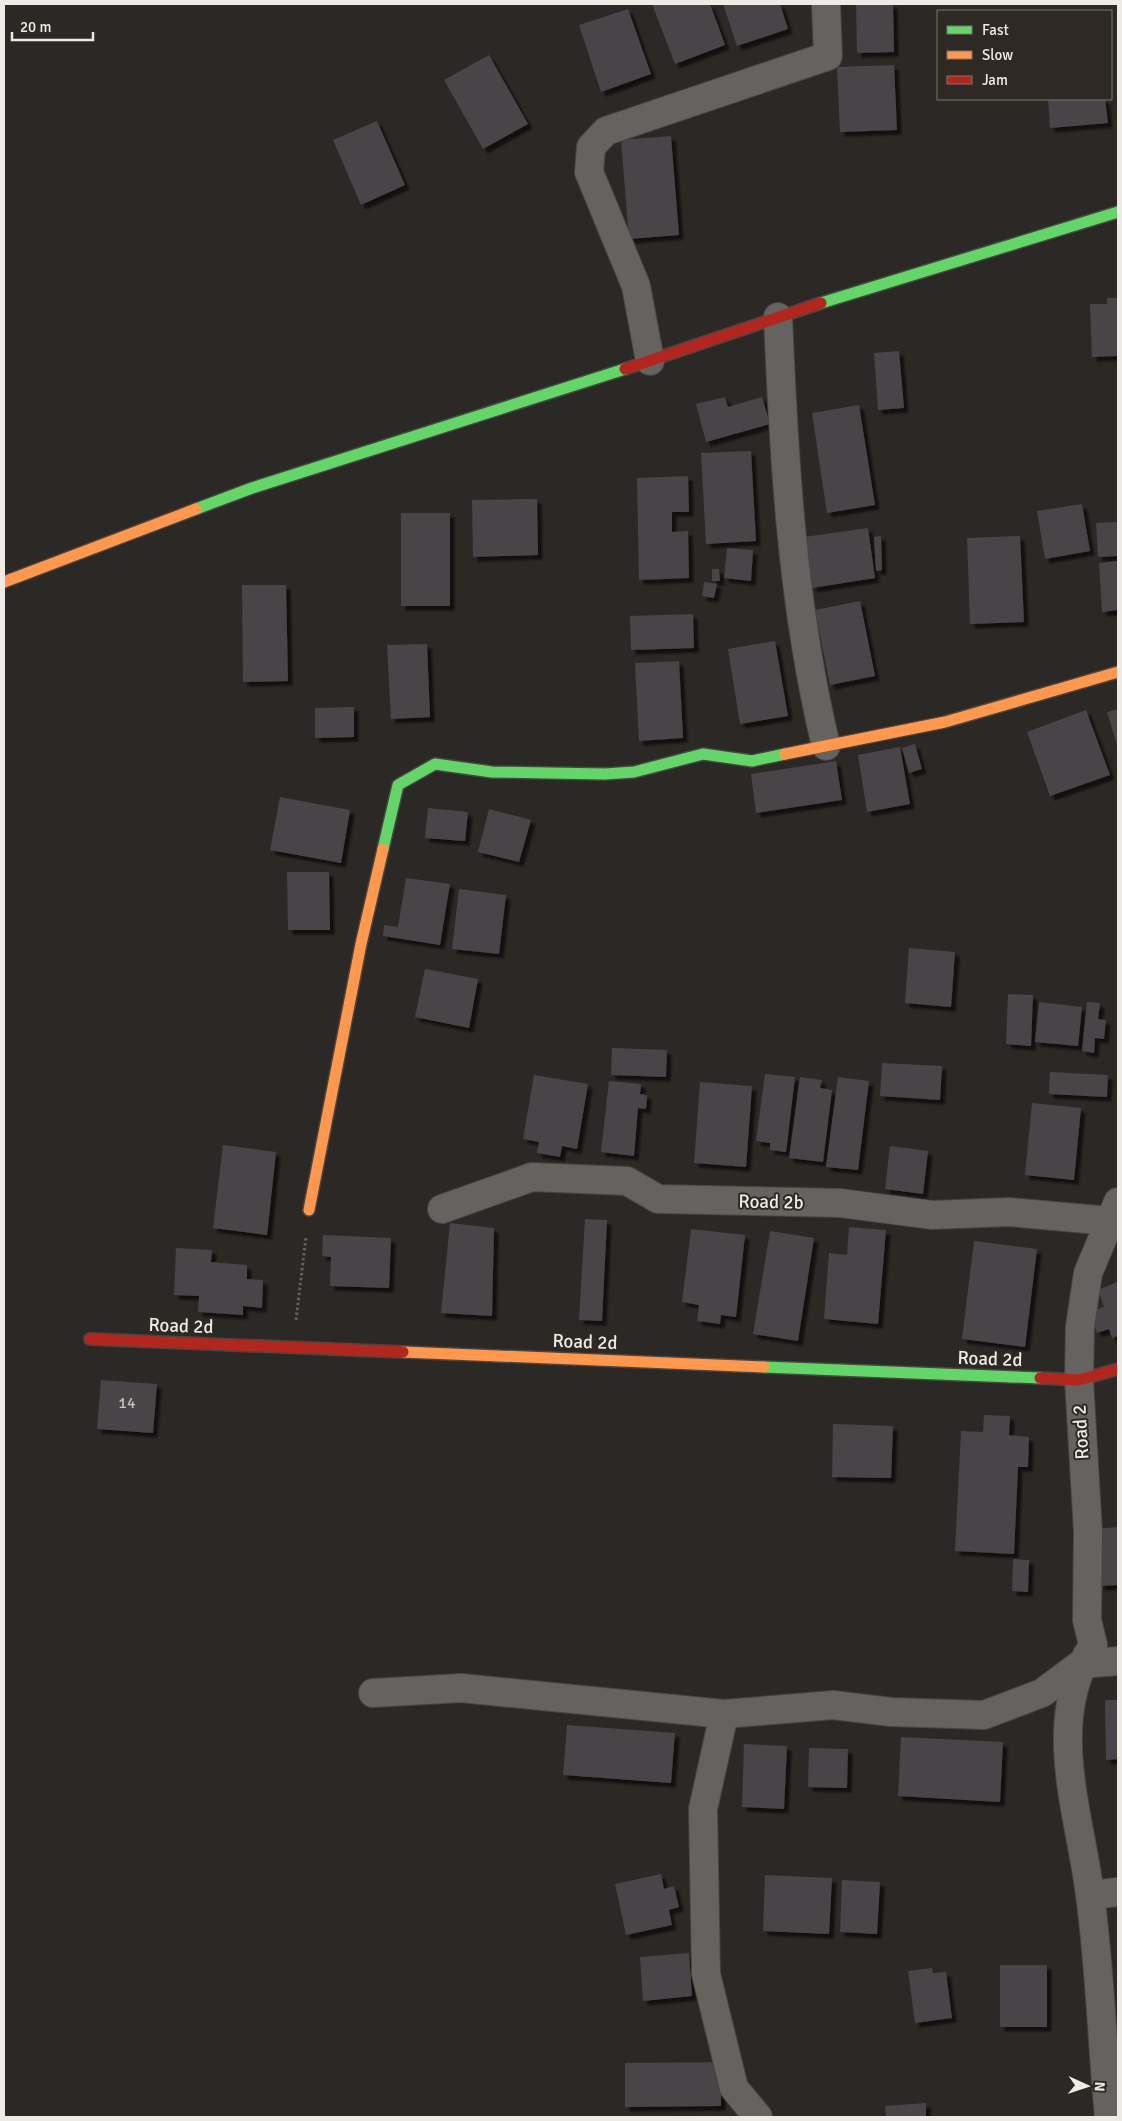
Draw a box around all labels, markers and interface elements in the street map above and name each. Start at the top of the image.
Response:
scale bar [12,10,94,42]
legend [937,10,1112,100]
text: 20 m [20,18,51,36]
text: Fast [982,21,1009,39]
text: Slow [982,46,1013,64]
text: Jam [982,71,1008,89]
street label: Road 2b [738,1189,804,1215]
street label: Road 2d [148,1313,214,1339]
street label: Road 2d [552,1329,618,1355]
street label: Road 2d [957,1346,1023,1372]
house number: 14 [118,1393,136,1413]
street label: Road 2 [1068,1404,1094,1460]
north arrow [1062,2061,1112,2111]
text: N [1091,2081,1108,2092]

